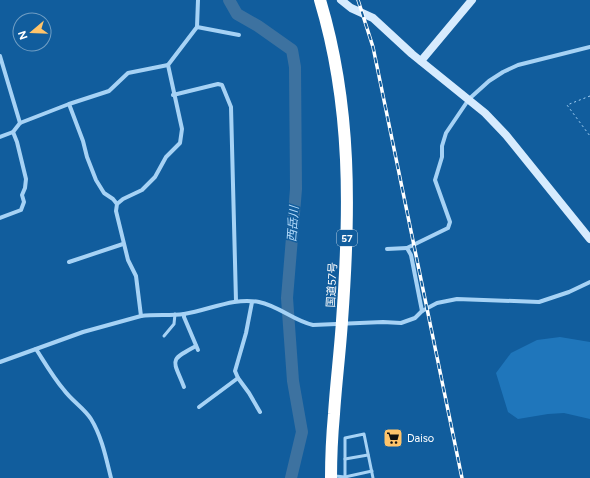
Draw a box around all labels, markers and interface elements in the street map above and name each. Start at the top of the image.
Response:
north arrow [12,12,52,52]
text: N [15,29,31,41]
water label: 西岳川 [285,204,301,242]
road number: 57 [337,230,357,246]
street label: 国道57号 [324,262,340,308]
supermarket icon: Daiso [382,427,404,449]
place label: Daiso [407,432,434,445]

